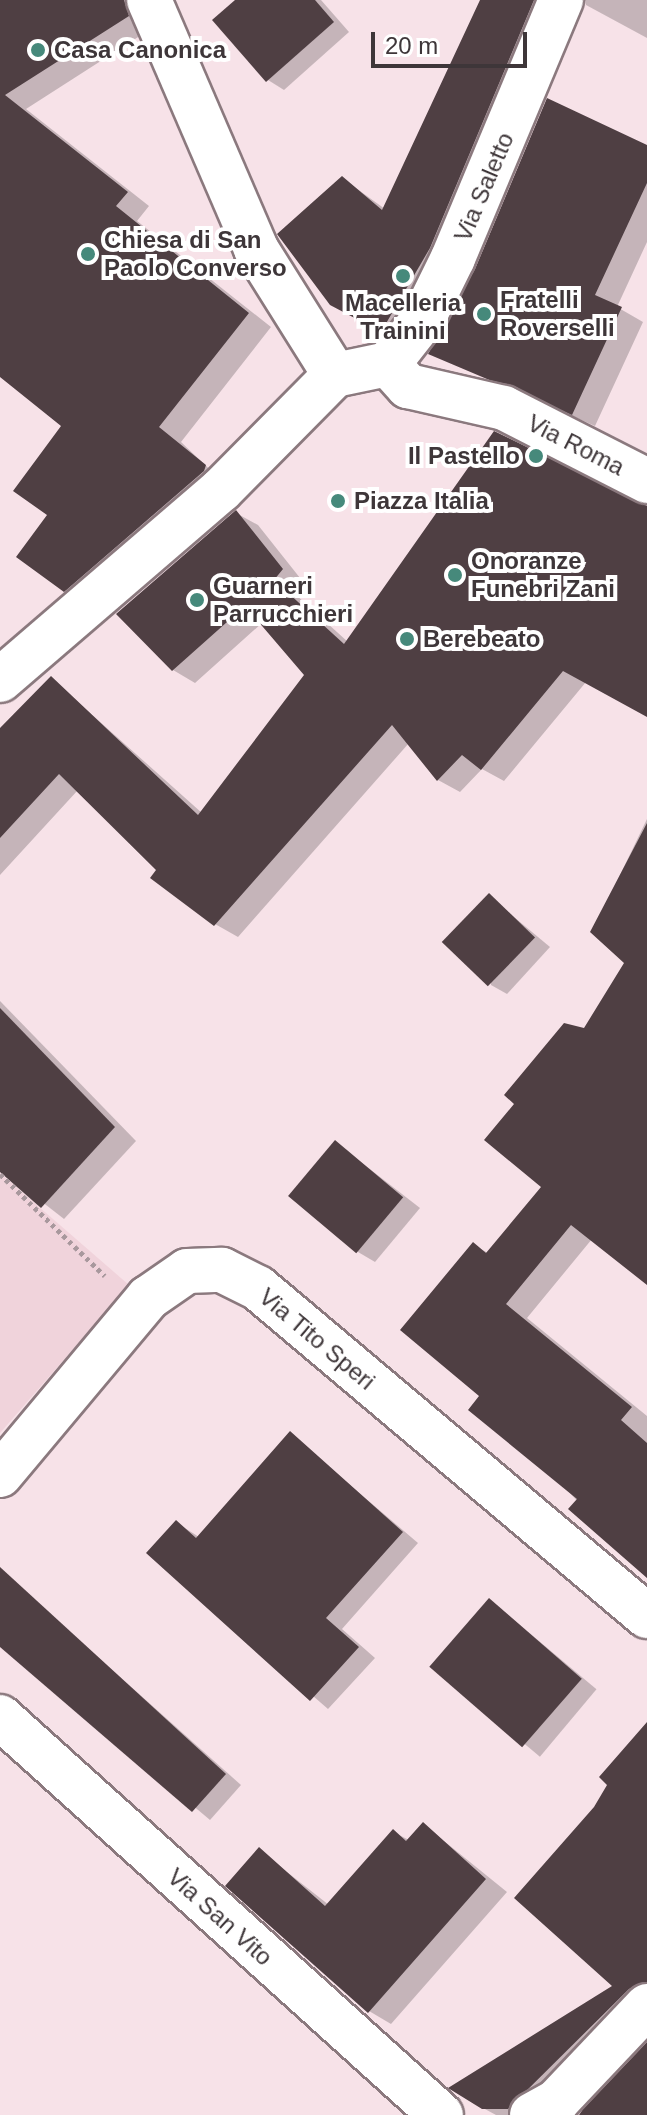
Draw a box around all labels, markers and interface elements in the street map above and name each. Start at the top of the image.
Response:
scale bar [375,16,531,66]
text: 20 m [385,32,438,59]
place label: Casa Canonica [54,36,226,64]
marker: Casa Canonica [29,41,47,59]
street label: Via Saletto [448,128,520,246]
place label: Chiesa di San Paolo Converso [104,226,287,282]
marker: Chiesa di San Paolo Converso [79,245,97,263]
marker: Macelleria Trainini [394,267,412,285]
place label: Fratelli Roverselli [500,286,615,342]
place label: Macelleria Trainini [345,289,461,345]
marker: Fratelli Roverselli [475,305,493,323]
street label: Via Roma [523,408,629,482]
place label: Il Pastello [408,442,520,470]
marker: Il Pastello [527,447,545,465]
place label: Piazza Italia [354,487,489,515]
marker: Piazza Italia [329,492,347,510]
place label: Onoranze Funebri Zani [471,547,615,603]
marker: Onoranze Funebri Zani [446,566,464,584]
place label: Guarneri Parrucchieri [213,572,353,628]
marker: Guarneri Parrucchieri [188,591,206,609]
place label: Berebeato [423,625,540,653]
marker: Berebeato [398,630,416,648]
street label: Via Tito Speri [253,1282,381,1396]
street label: Via San Vito [162,1862,278,1972]

